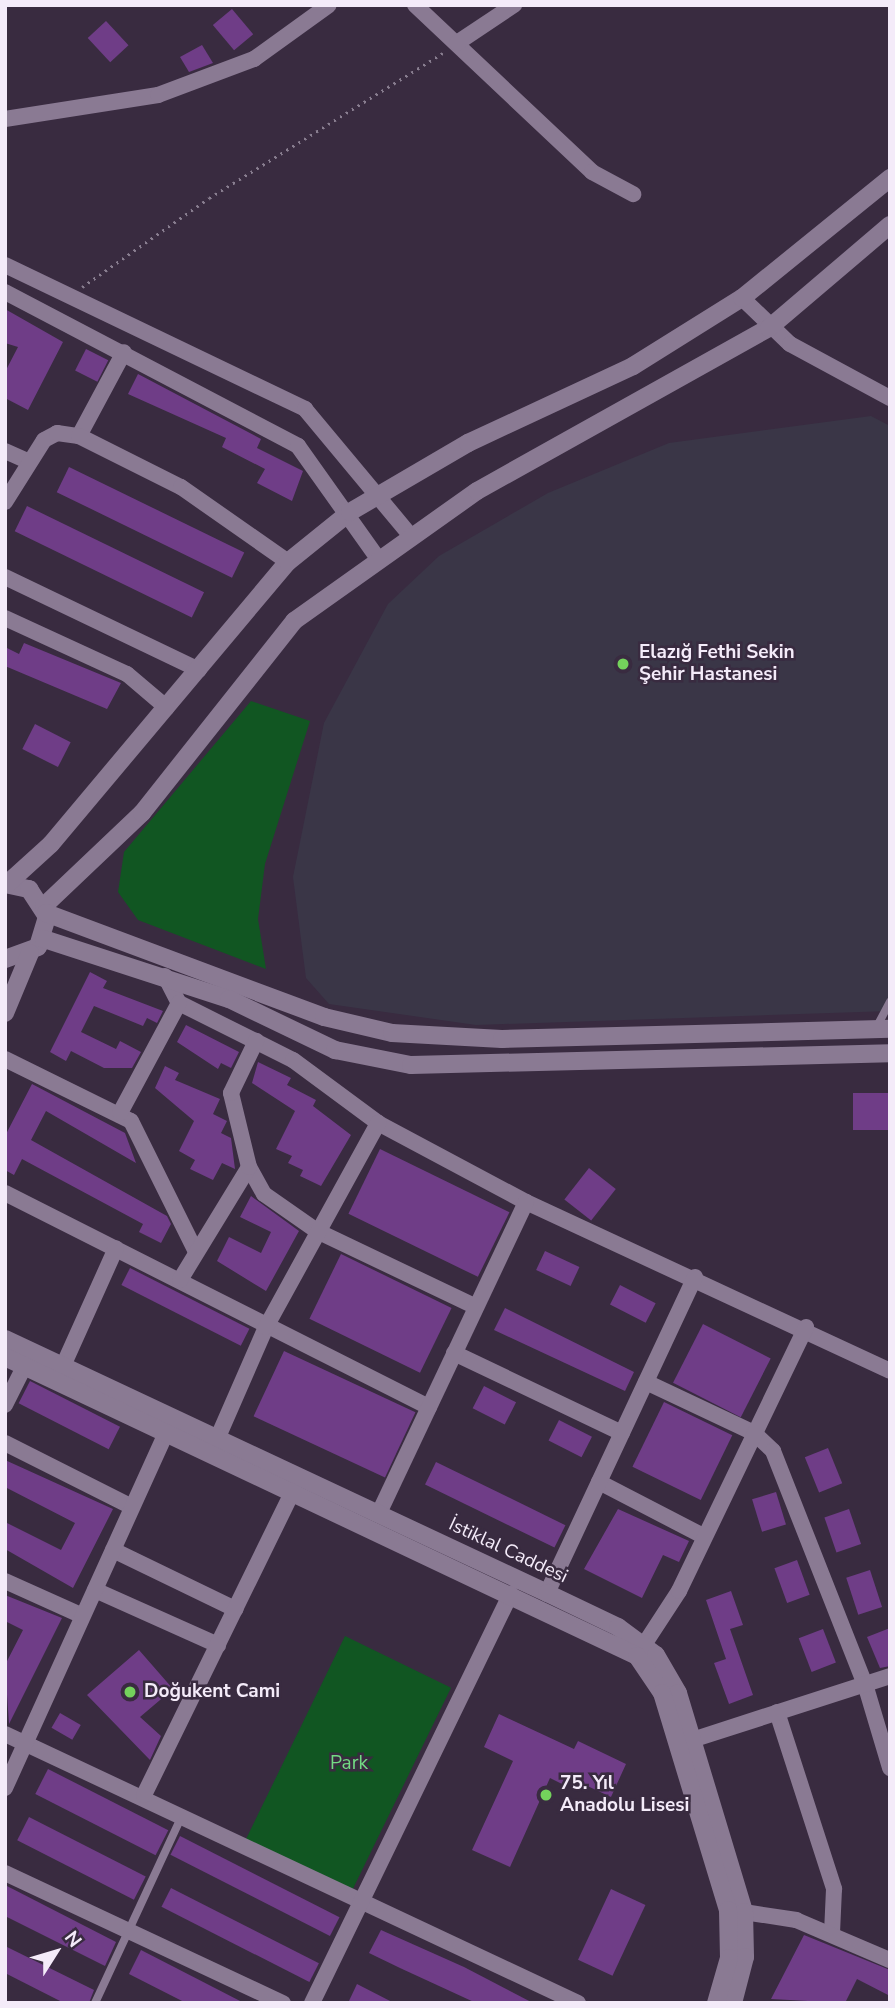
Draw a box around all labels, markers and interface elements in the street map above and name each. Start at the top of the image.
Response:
place label: Elazığ Fethi Sekin Şehir Hastanesi [639,642,795,686]
marker: Elazığ Fethi Sekin Şehir Hastanesi [613,654,633,674]
street label: İstiklal Caddesi [445,1513,571,1589]
place label: Doğukent Cami [144,1681,280,1703]
marker: Doğukent Cami [122,1684,138,1700]
park label: Park [330,1753,368,1775]
place label: 75. Yıl Anadolu Lisesi [560,1773,689,1817]
marker: 75. Yıl Anadolu Lisesi [538,1787,554,1803]
north arrow [21,1917,91,1987]
text: N [58,1926,87,1953]

